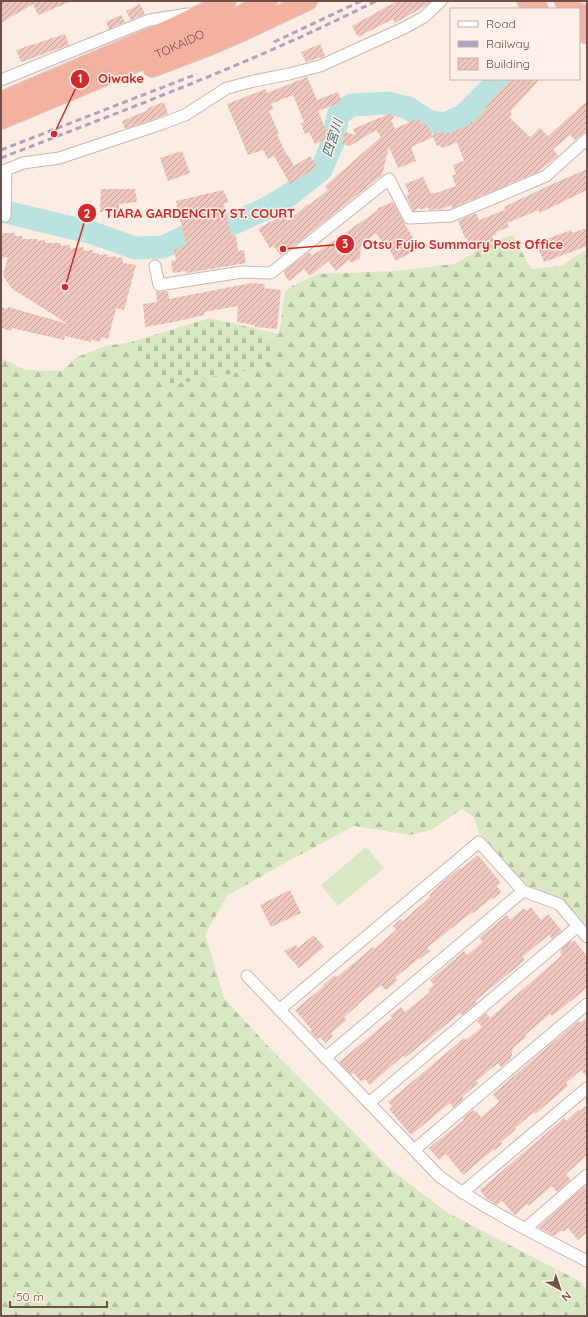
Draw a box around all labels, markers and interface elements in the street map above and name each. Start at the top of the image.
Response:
legend [450,8,580,80]
text: Road [486,16,516,31]
street label: TOKAIDO [152,26,206,61]
text: Railway [486,36,530,51]
text: Building [486,56,530,71]
callout: Oiwake [70,66,152,91]
text: Oiwake [98,70,144,86]
text: 1 [78,71,82,86]
water label: 四宮川 [318,115,346,159]
callout: TIARA GARDENCITY ST. COURT [77,201,303,226]
text: TIARA GARDENCITY ST. COURT [105,205,295,221]
text: 2 [84,206,91,221]
callout: Otsu Fujio Summary Post Office [335,232,571,257]
text: 3 [342,236,348,251]
text: Otsu Fujio Summary Post Office [363,236,563,252]
north arrow [540,1269,580,1309]
scale bar [10,1283,107,1309]
text: 50 m [16,1289,44,1304]
text: N [559,1289,574,1305]

